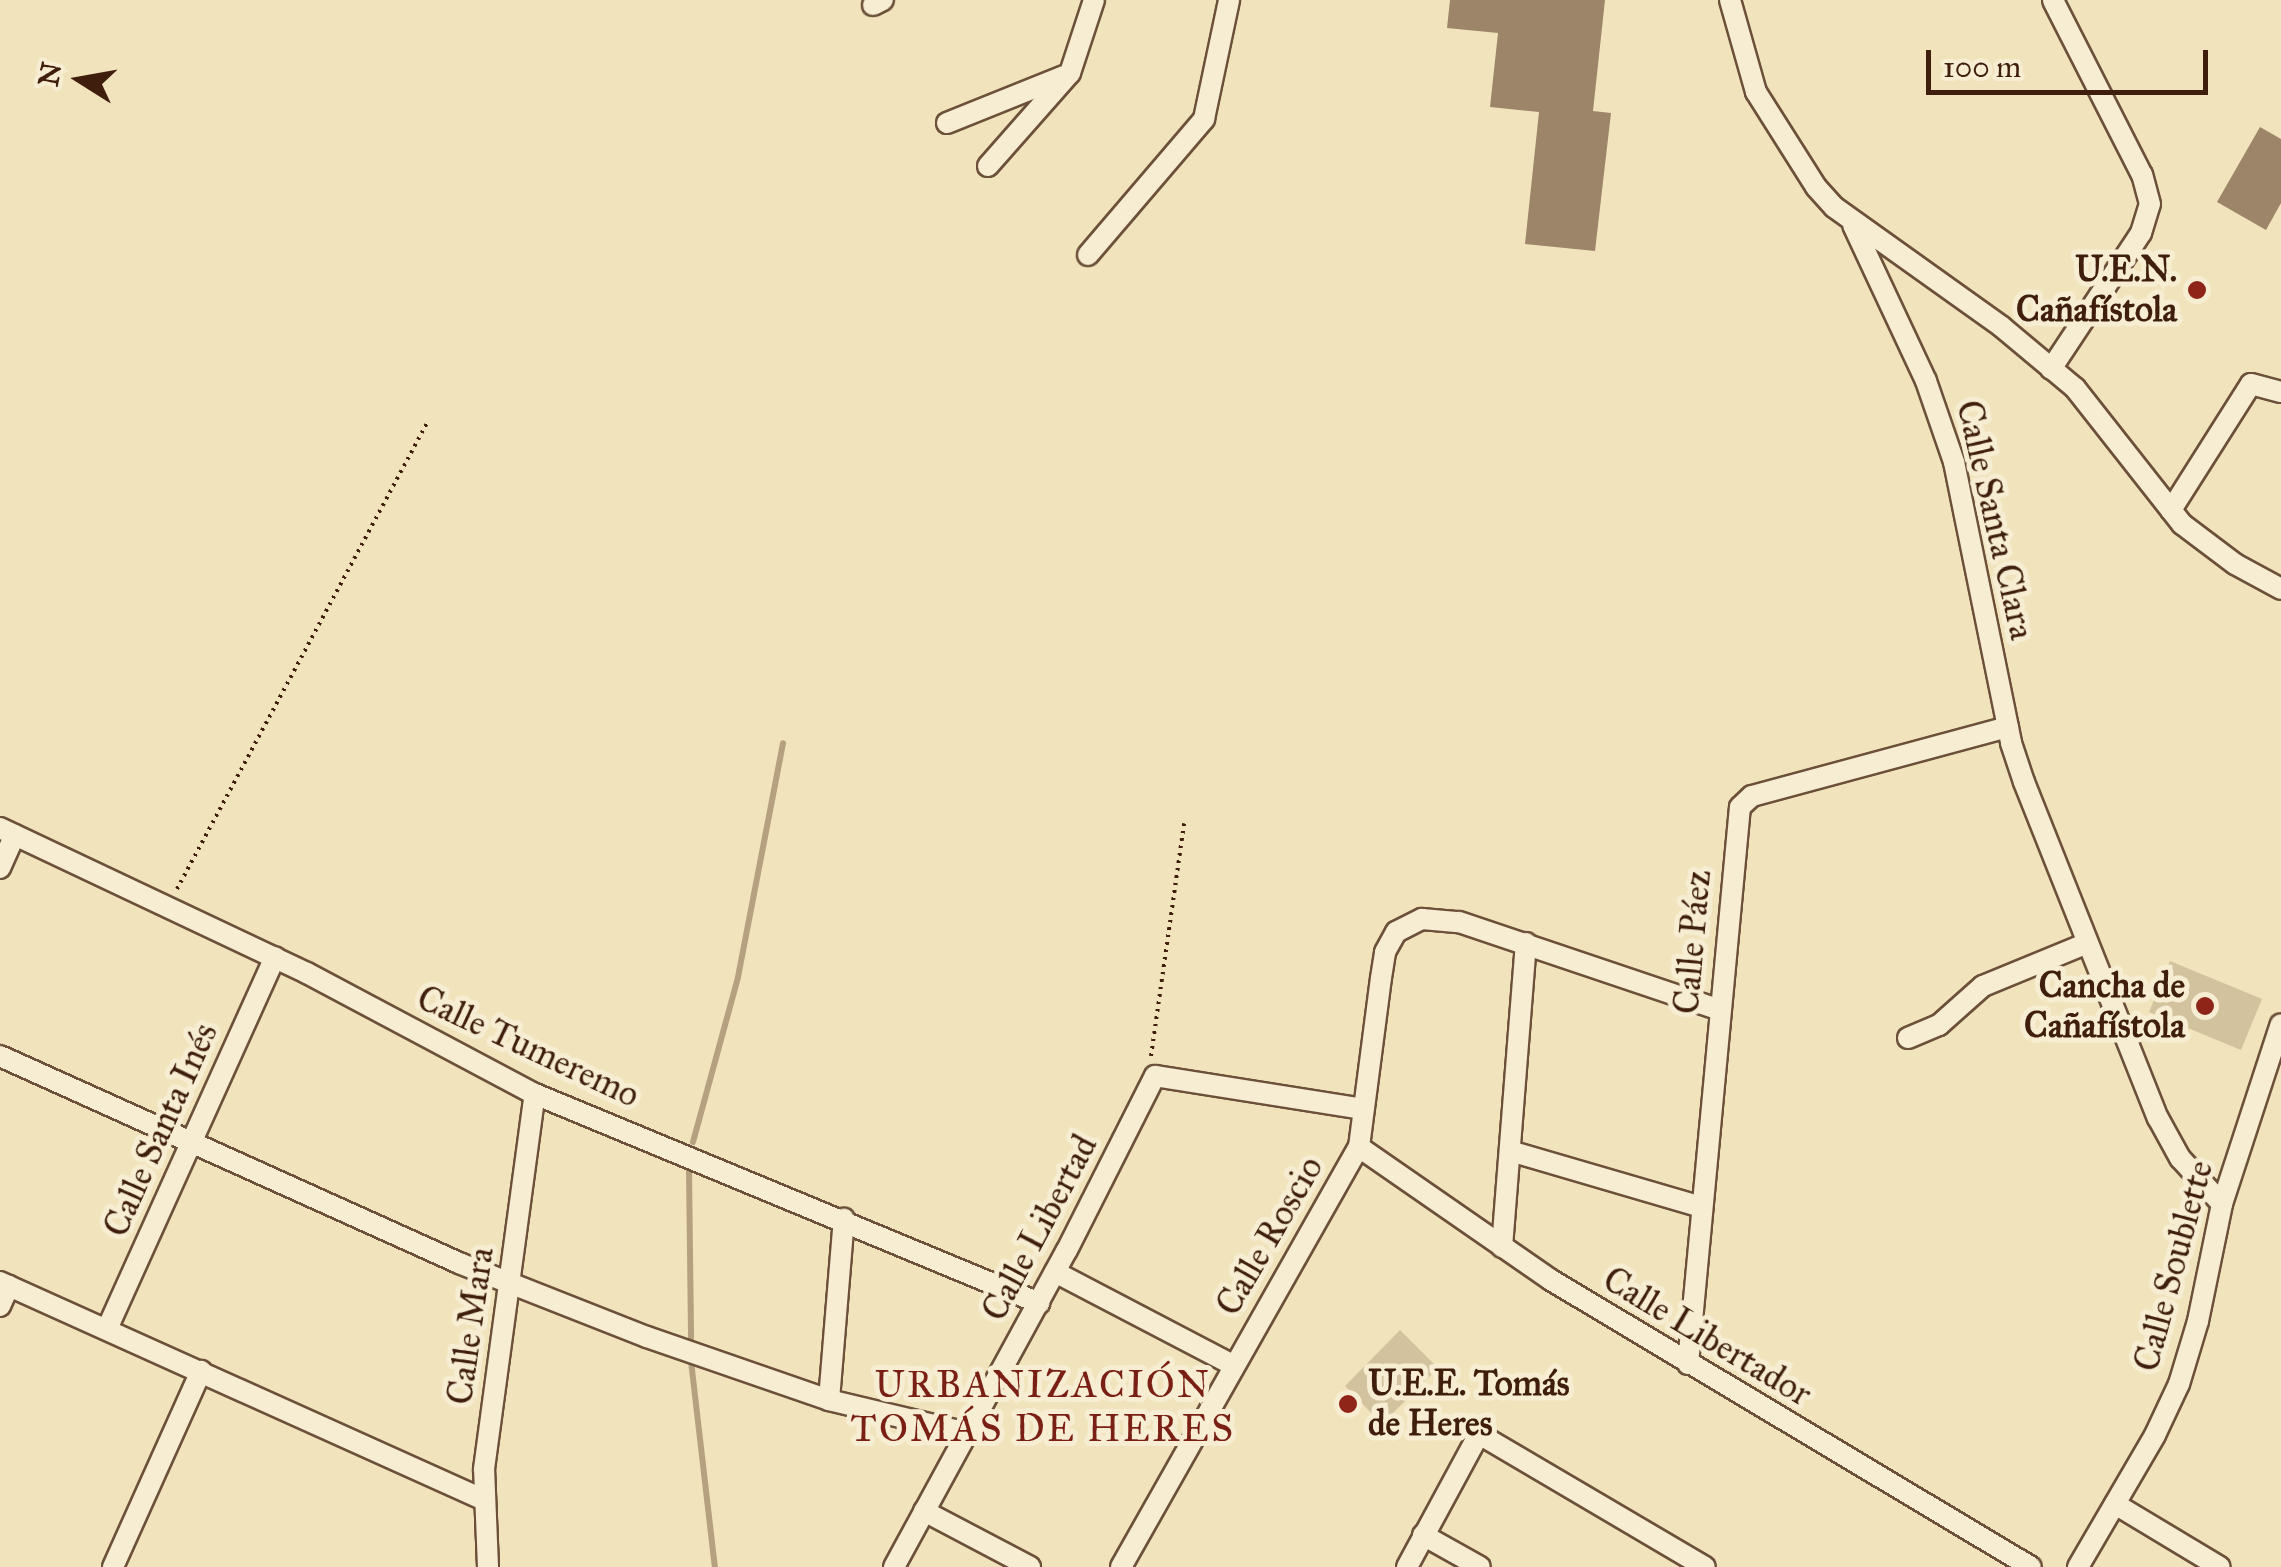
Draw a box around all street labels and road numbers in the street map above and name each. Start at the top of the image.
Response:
street label: Calle Santa Clara [1947,396,2043,644]
street label: Calle Páez [1666,868,1720,1016]
street label: Calle Tumeremo [410,977,646,1117]
street label: Calle Santa Inés [95,1017,227,1243]
street label: Calle Libertad [973,1128,1107,1328]
street label: Calle Roscio [1208,1149,1332,1323]
street label: Calle Soublette [2126,1156,2222,1376]
street label: Calle Mara [439,1245,503,1407]
street label: Calle Libertador [1595,1258,1819,1416]

